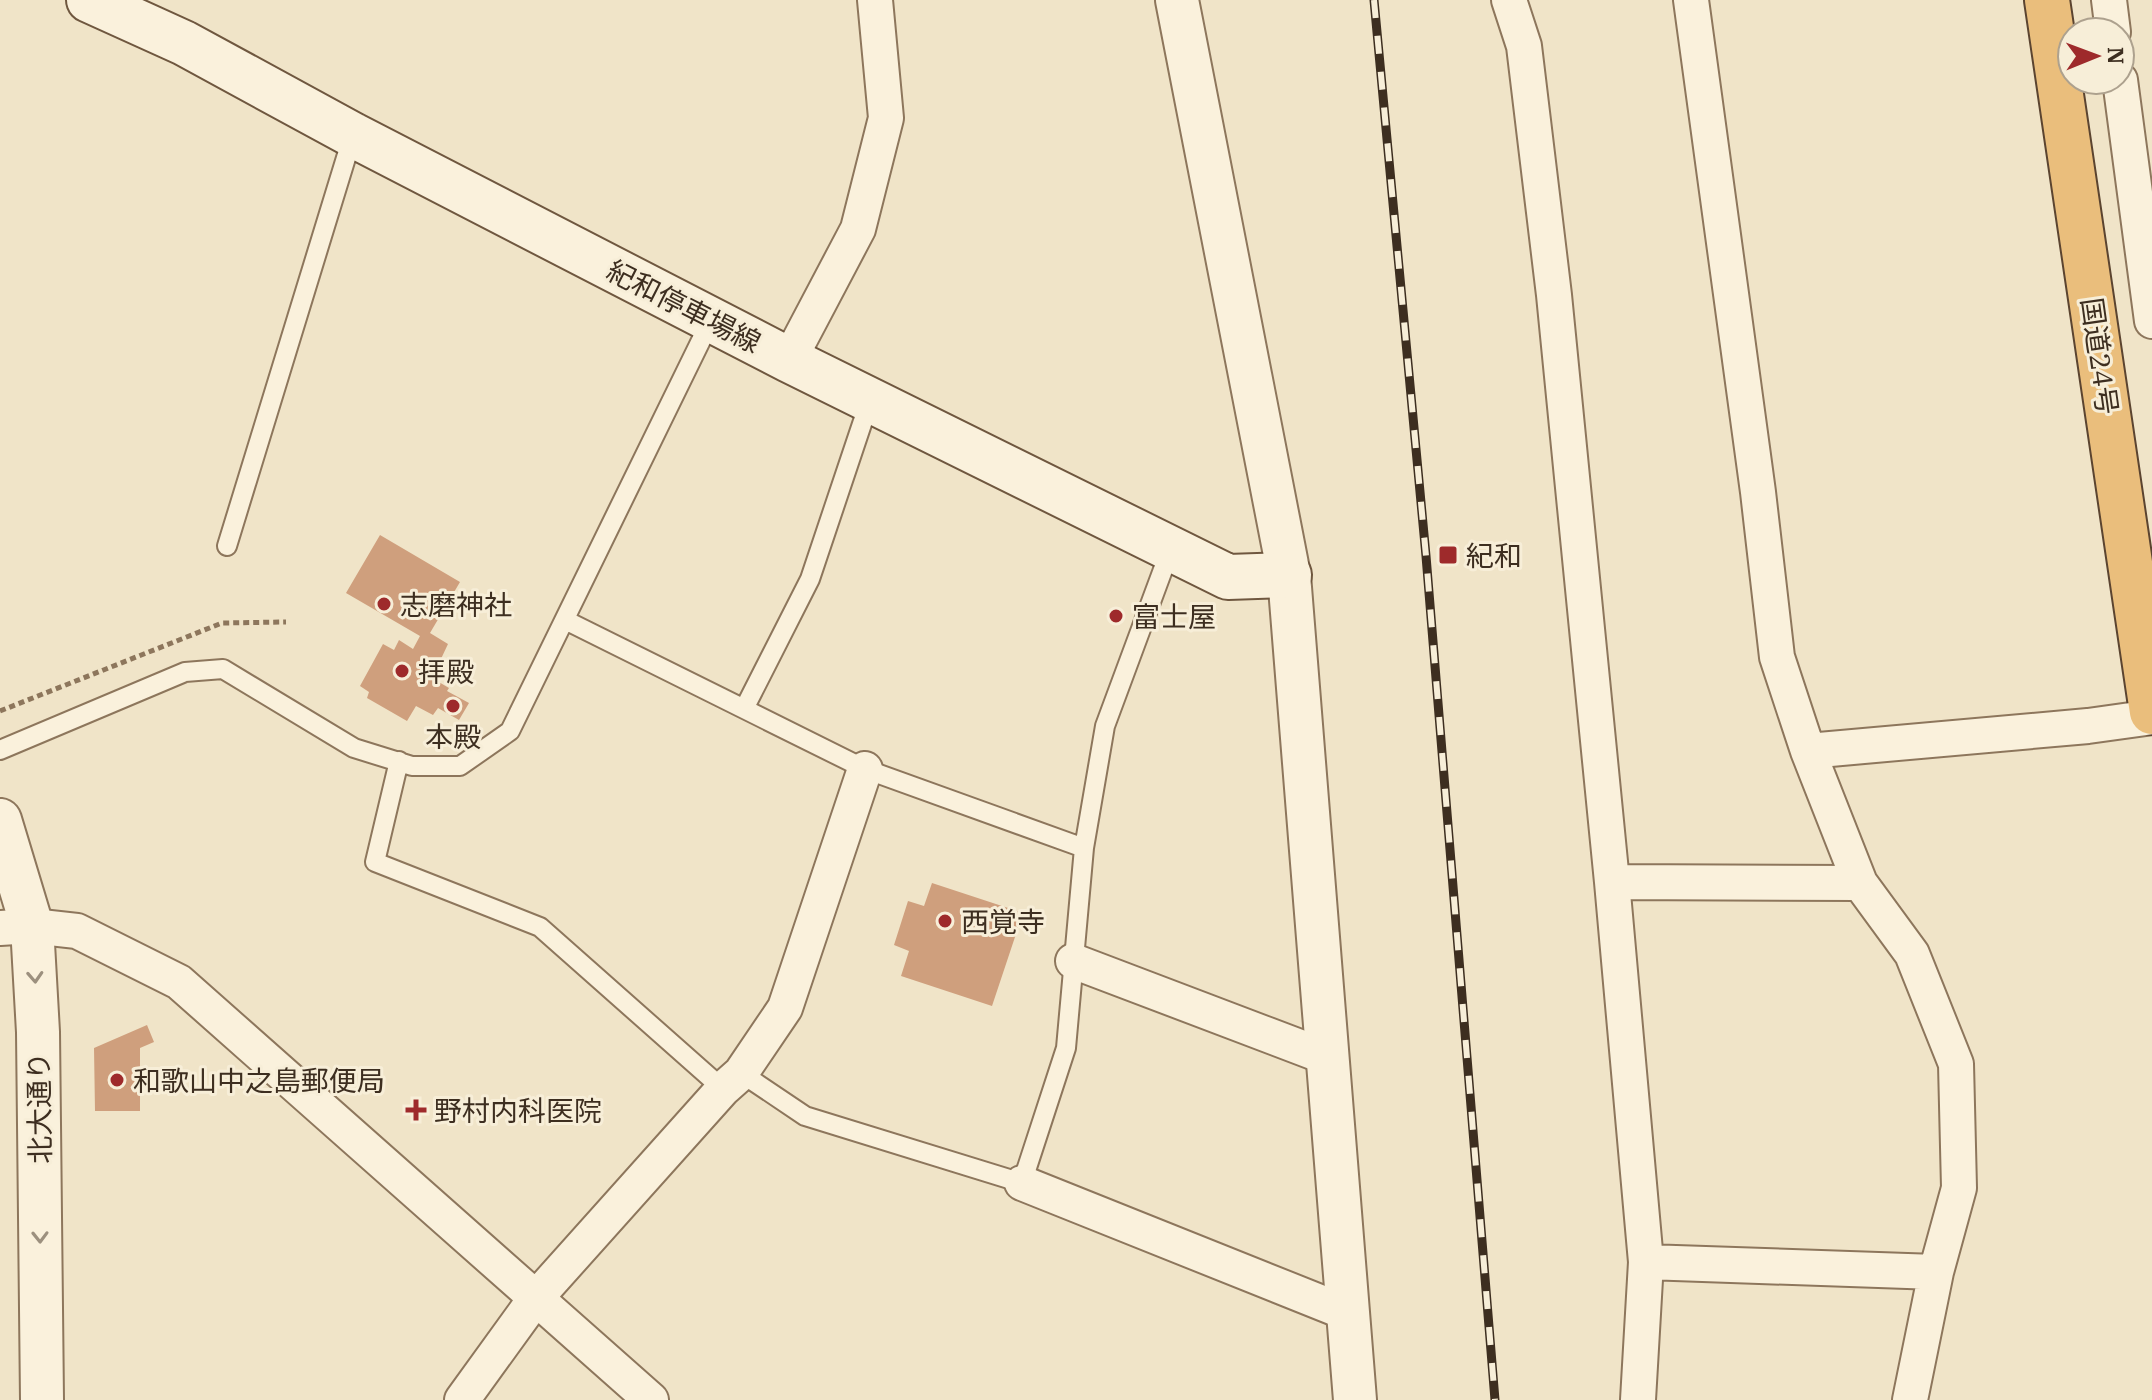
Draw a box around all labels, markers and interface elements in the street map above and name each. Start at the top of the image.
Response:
north arrow [2056,16,2136,96]
text: N [2102,47,2131,65]
street label: 紀和停車場線 [601,251,767,361]
street label: 国道24号 [2073,295,2127,417]
place label: 紀和 [1466,537,1522,574]
marker: 紀和 [1437,544,1459,566]
place label: 志磨神社 [400,586,512,623]
marker: 志磨神社 [375,595,393,613]
place label: 富士屋 [1132,598,1216,635]
marker: 富士屋 [1107,607,1125,625]
place label: 拝殿 [418,653,474,690]
marker: 拝殿 [393,662,411,680]
marker: 本殿 [444,697,462,715]
place label: 本殿 [425,718,481,755]
place label: 西覚寺 [961,903,1045,940]
marker: 西覚寺 [936,912,954,930]
one-way arrow [26,971,43,984]
street label: 北大通り [20,1052,58,1164]
place label: 和歌山中之島郵便局 [133,1062,385,1099]
marker: 和歌山中之島郵便局 [108,1071,126,1089]
place label: 野村内科医院 [434,1092,602,1129]
marker: 野村内科医院 [405,1099,427,1121]
one-way arrow [31,1231,49,1244]

